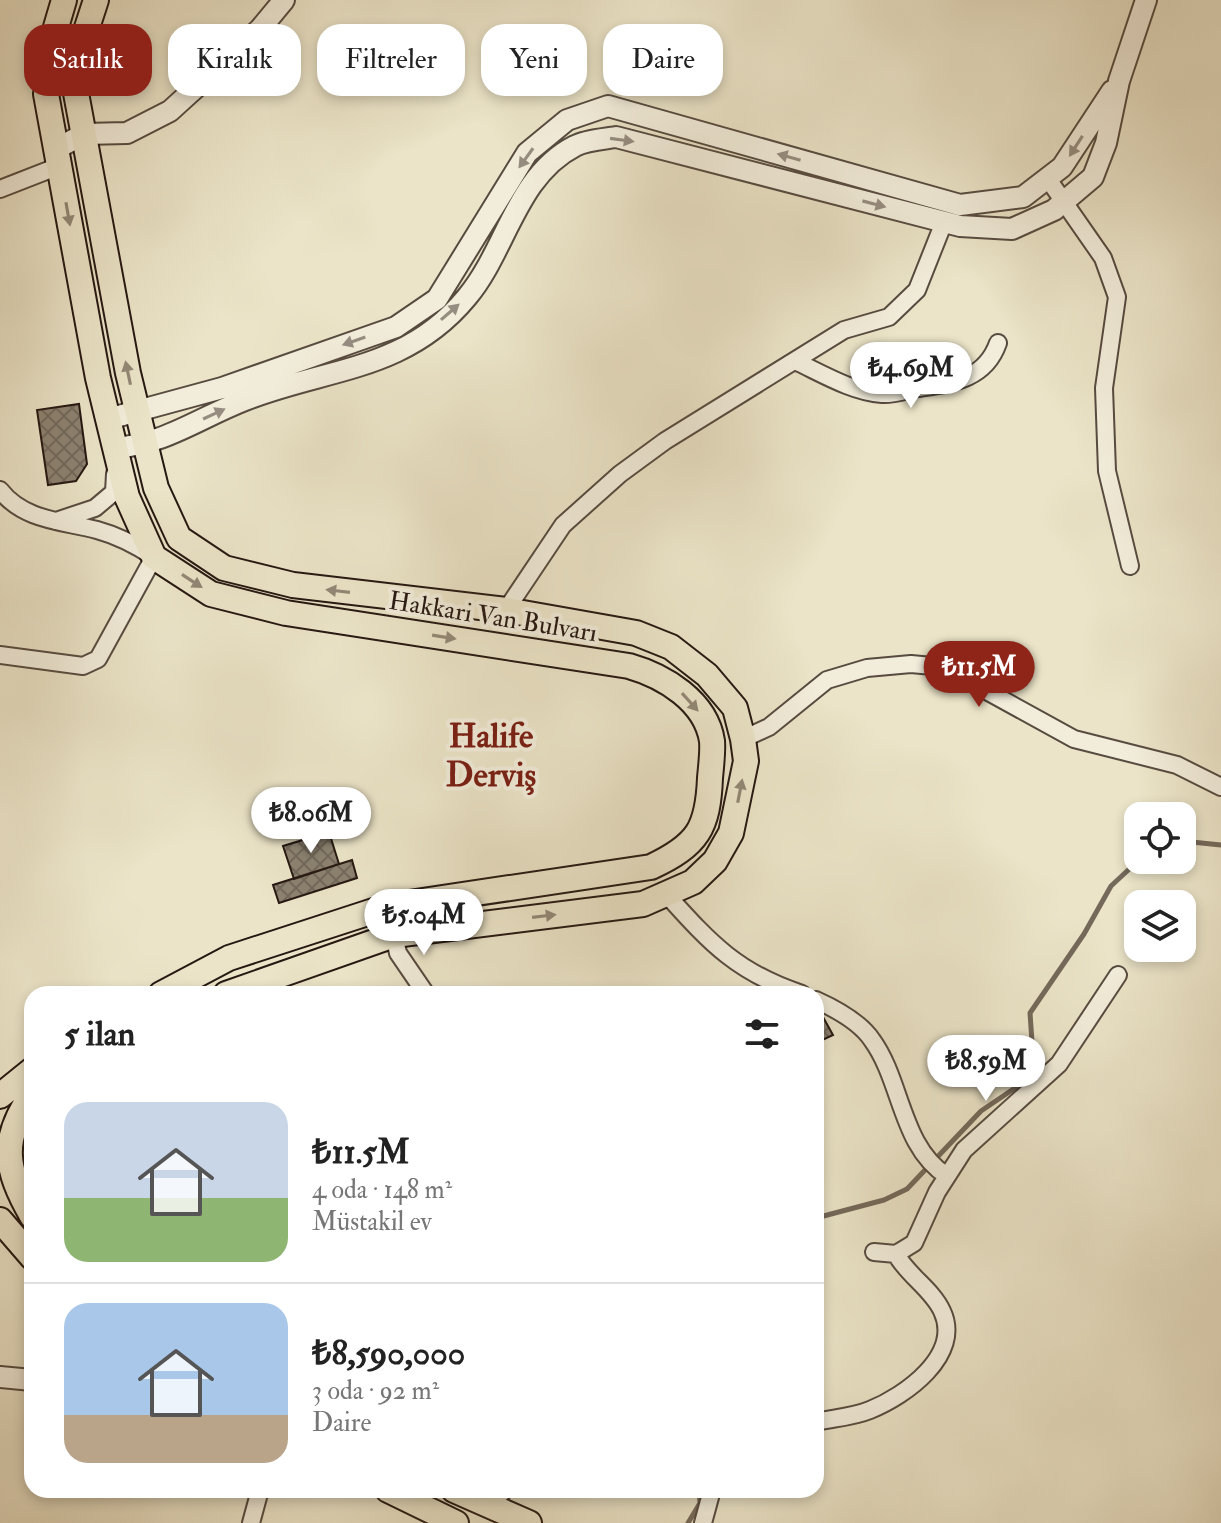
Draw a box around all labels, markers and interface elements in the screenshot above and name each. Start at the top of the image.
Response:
chip: Satılık [24,24,152,96]
chip: Kiralık [168,24,301,96]
chip: Filtreler [317,24,465,96]
chip: Yeni [481,24,587,96]
chip: Daire [603,24,723,96]
one-way arrow [610,134,635,147]
one-way arrow [1069,135,1084,157]
one-way arrow [519,148,534,169]
one-way arrow [776,150,801,162]
one-way arrow [861,199,886,211]
one-way arrow [62,202,74,227]
one-way arrow [440,304,459,322]
one-way arrow [342,336,366,348]
pin: ₺4.69M [846,342,976,410]
text: ₺4.69M [868,352,954,384]
one-way arrow [121,360,134,385]
one-way arrow [202,407,226,421]
one-way arrow [181,574,203,588]
one-way arrow [325,584,350,597]
street label: Hakkari Van Bulvarı [387,585,600,649]
one-way arrow [432,631,457,644]
pin: ₺11.5M [914,641,1044,709]
text: ₺11.5M [942,651,1016,683]
one-way arrow [681,692,698,712]
district label: Halife Derviş [446,715,536,797]
one-way arrow [734,778,747,803]
pin: ₺8.06M [246,787,376,855]
text: ₺8.06M [269,797,353,829]
map controls [1124,802,1196,962]
button: locate [1124,802,1196,874]
pin: ₺5.04M [359,889,489,957]
button: layers [1124,890,1196,962]
text: ₺5.04M [382,899,466,931]
one-way arrow [532,910,557,923]
icon: filters [740,1012,784,1056]
text: 5 ilan [64,1013,135,1056]
pin: ₺8.59M [921,1035,1051,1103]
text: ₺8.59M [945,1045,1027,1077]
text: ₺11.5M [312,1131,410,1174]
icon: home [128,1134,224,1230]
text: 4 oda · 148 m² [312,1174,452,1206]
text: Müstakil ev [312,1206,432,1238]
text: ₺8,590,000 [312,1332,465,1375]
icon: home [128,1335,224,1431]
text: 3 oda · 92 m² [312,1375,439,1407]
text: Daire [312,1407,371,1439]

